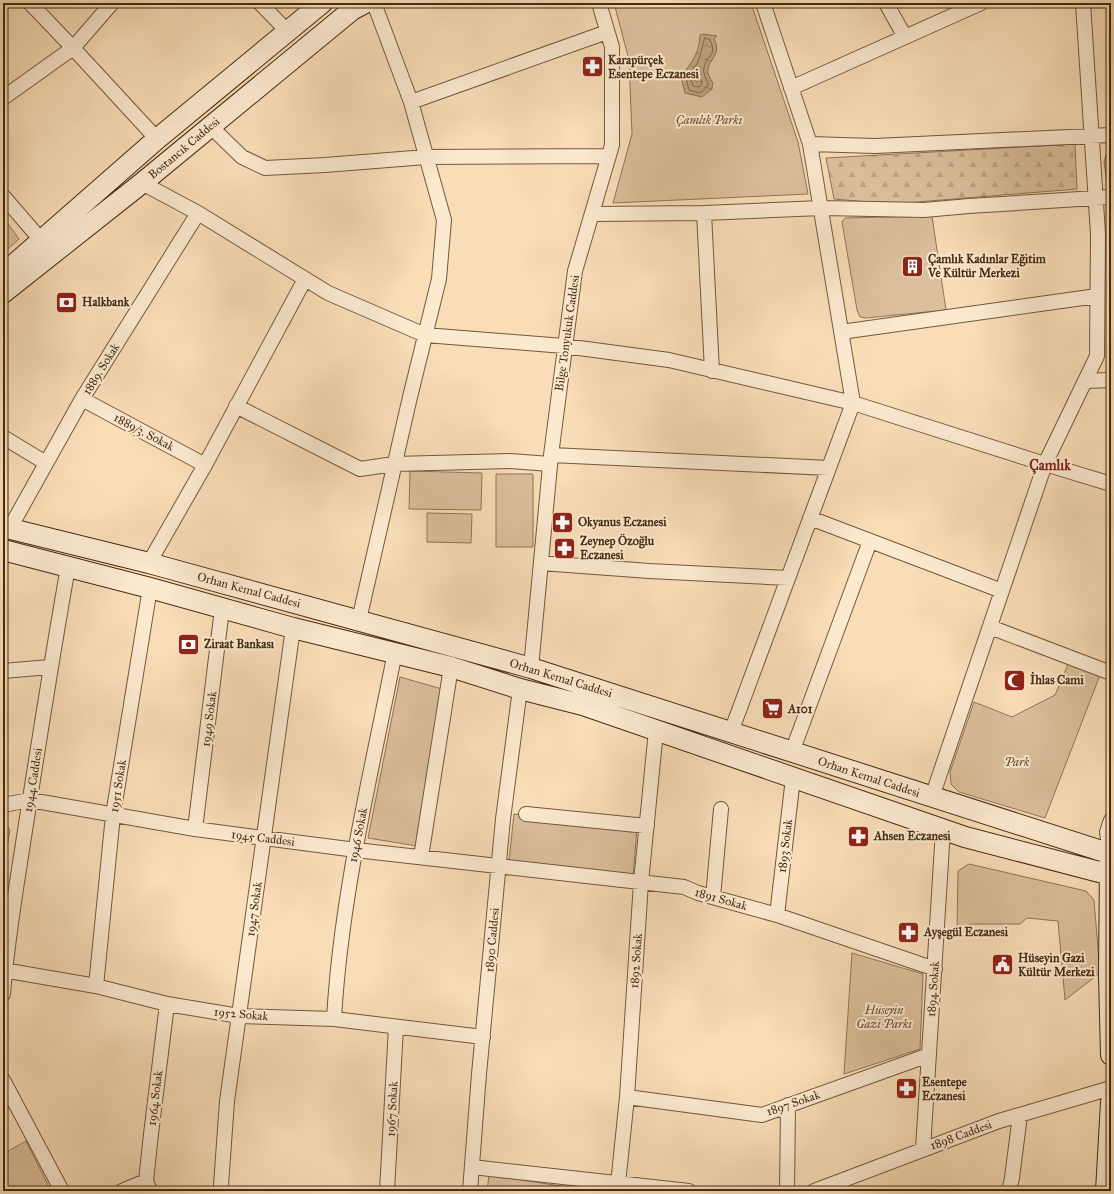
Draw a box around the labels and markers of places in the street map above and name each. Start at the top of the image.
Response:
place label: Karapürçek Esentepe Eczanesi [608,53,699,82]
pharmacy icon: Karapürçek Esentepe Eczanesi [580,54,606,80]
place label: Çamlık Kadınlar Eğitim Ve Kültür Merkezi [927,252,1047,280]
building icon: Çamlık Kadınlar Eğitim Ve Kültür Merkezi [900,253,926,279]
bank icon: Halkbank [53,289,79,315]
place label: Halkbank [82,295,130,309]
pharmacy icon: Okyanus Eczanesi [550,509,576,535]
place label: Okyanus Eczanesi [578,515,667,530]
place label: Zeynep Özoğlu Eczanesi [580,533,655,562]
pharmacy icon: Zeynep Özoğlu Eczanesi [552,535,578,561]
bank icon: Ziraat Bankası [176,631,202,657]
place label: Ziraat Bankası [204,637,275,651]
mosque icon: İhlas Cami [1001,667,1027,693]
place label: İhlas Cami [1030,671,1084,687]
supermarket icon: A101 [759,696,785,722]
place label: A101 [787,702,813,716]
pharmacy icon: Ahsen Eczanesi [846,823,872,849]
place label: Ahsen Eczanesi [873,829,951,843]
pharmacy icon: Ayşegül Eczanesi [895,919,921,945]
place label: Ayşegül Eczanesi [923,925,1009,940]
place label: Hüseyin Gazi Kültür Merkezi [1018,951,1095,979]
public building icon: Hüseyin Gazi Kültür Merkezi [989,952,1015,978]
place label: Esentepe Eczanesi [922,1075,967,1103]
pharmacy icon: Esentepe Eczanesi [893,1076,919,1102]

